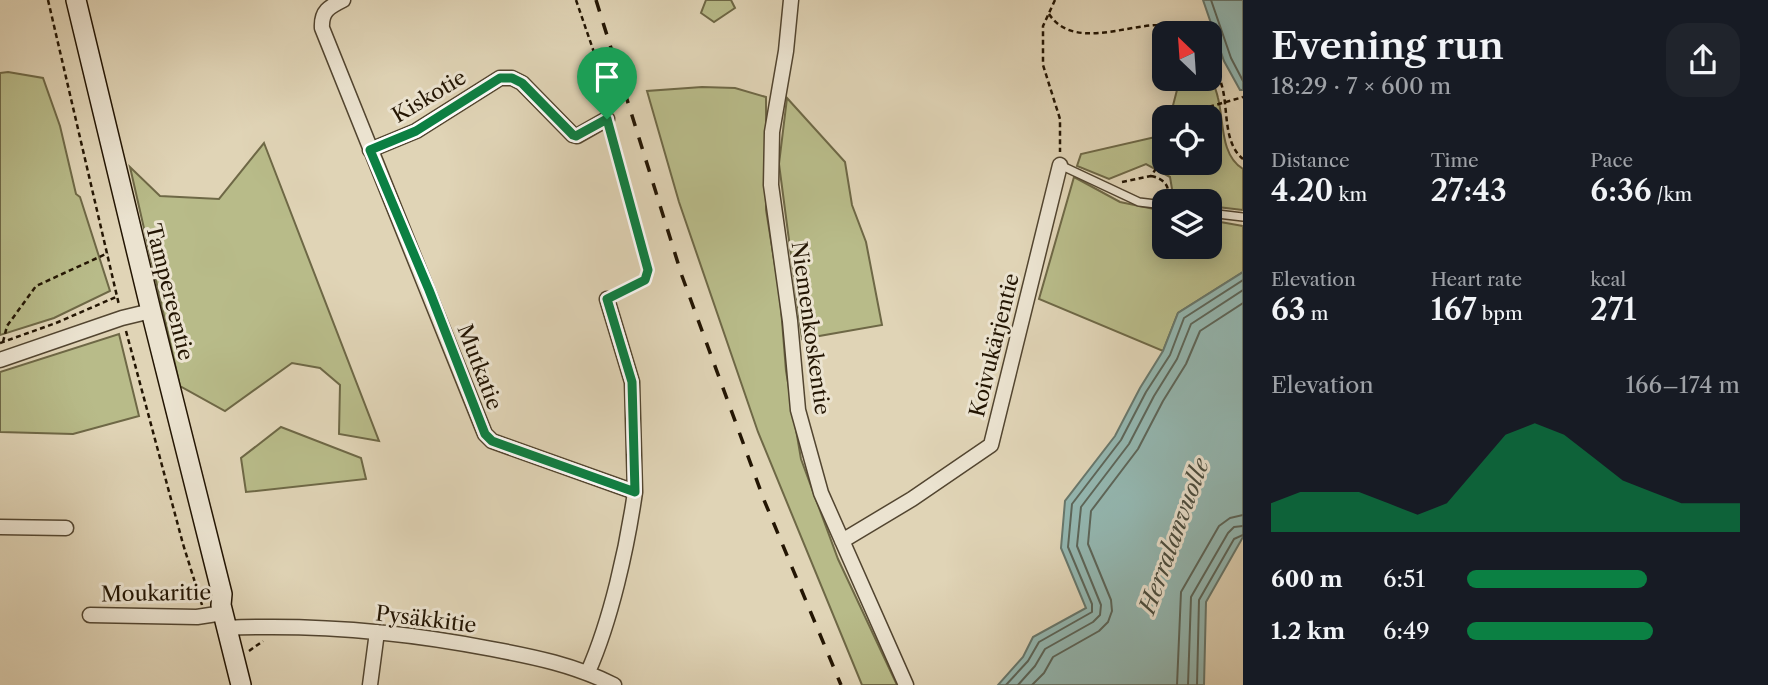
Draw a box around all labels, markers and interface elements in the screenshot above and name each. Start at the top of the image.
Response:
north arrow [1152,21,1222,91]
map controls [1152,21,1222,259]
text: Evening run [1271,22,1504,69]
button: share [1666,23,1740,97]
pin [577,47,637,119]
icon: arrive [588,58,626,96]
street label: Kiskotie [388,64,470,128]
text: 18:29 · 7 × 600 m [1271,72,1451,100]
button: locate [1152,105,1222,175]
text: Distance [1271,149,1350,172]
text: Time [1431,149,1479,172]
text: Pace [1590,149,1633,172]
text: 4.20 [1271,172,1333,209]
text: 27:43 [1431,172,1507,209]
text: 6:36 [1590,172,1651,209]
text: km [1333,183,1367,206]
text: /km [1651,183,1692,206]
button: layers [1152,189,1222,259]
street label: Tampereentie [141,221,199,363]
street label: Niemenkoskentie [786,240,836,416]
text: Elevation [1271,268,1356,291]
text: Heart rate [1431,268,1522,291]
text: kcal [1590,268,1626,291]
street label: Koivukärjentie [964,271,1024,419]
text: 63 [1271,291,1306,328]
text: 167 [1431,291,1477,328]
text: 271 [1590,291,1636,328]
text: m [1306,302,1328,325]
text: bpm [1477,302,1523,325]
street label: Mutkatie [452,321,508,413]
text: Elevation [1271,371,1374,399]
text: 166–174 m [1625,371,1740,399]
water label: Herralanvuolle [1132,454,1215,619]
text: 600 m [1271,565,1343,593]
text: 6:51 [1383,565,1425,593]
street label: Moukaritie [101,580,211,606]
street label: Pysäkkitie [374,600,478,638]
text: 1.2 km [1271,617,1345,645]
text: 6:49 [1383,617,1430,645]

